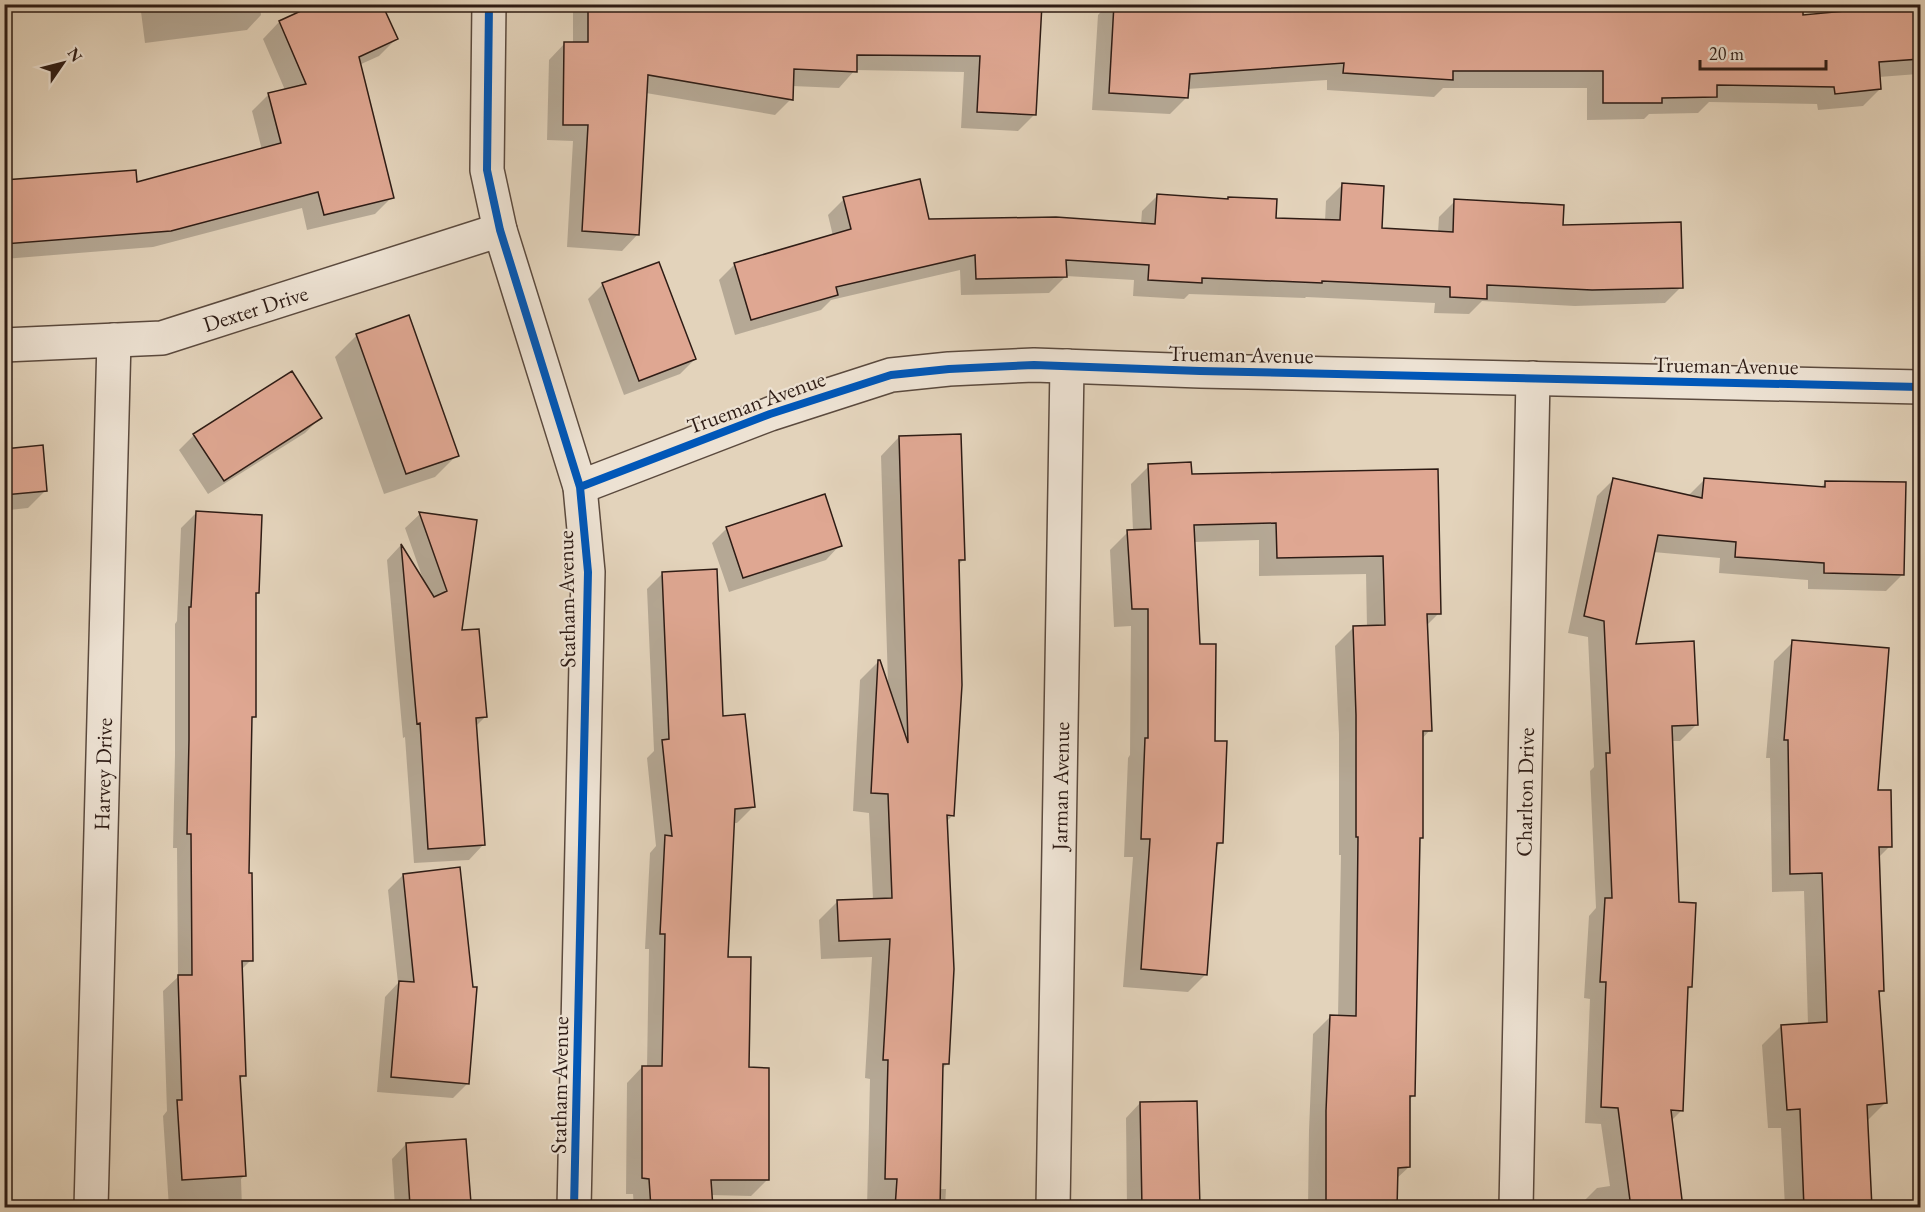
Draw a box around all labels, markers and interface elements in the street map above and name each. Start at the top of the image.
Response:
north arrow [33,33,93,93]
scale bar [1700,33,1826,71]
text: 20 m [1709,42,1744,65]
text: N [63,43,87,66]
street label: Dexter Drive [199,278,312,339]
street label: Trueman Avenue [1168,339,1314,370]
street label: Trueman Avenue [1653,350,1799,381]
street label: Trueman Avenue [683,364,830,441]
street label: Statham Avenue [551,530,582,668]
street label: Harvey Drive [87,717,119,831]
street label: Jarman Avenue [1045,721,1076,853]
street label: Charlton Drive [1509,727,1541,857]
street label: Statham Avenue [544,1016,575,1154]

